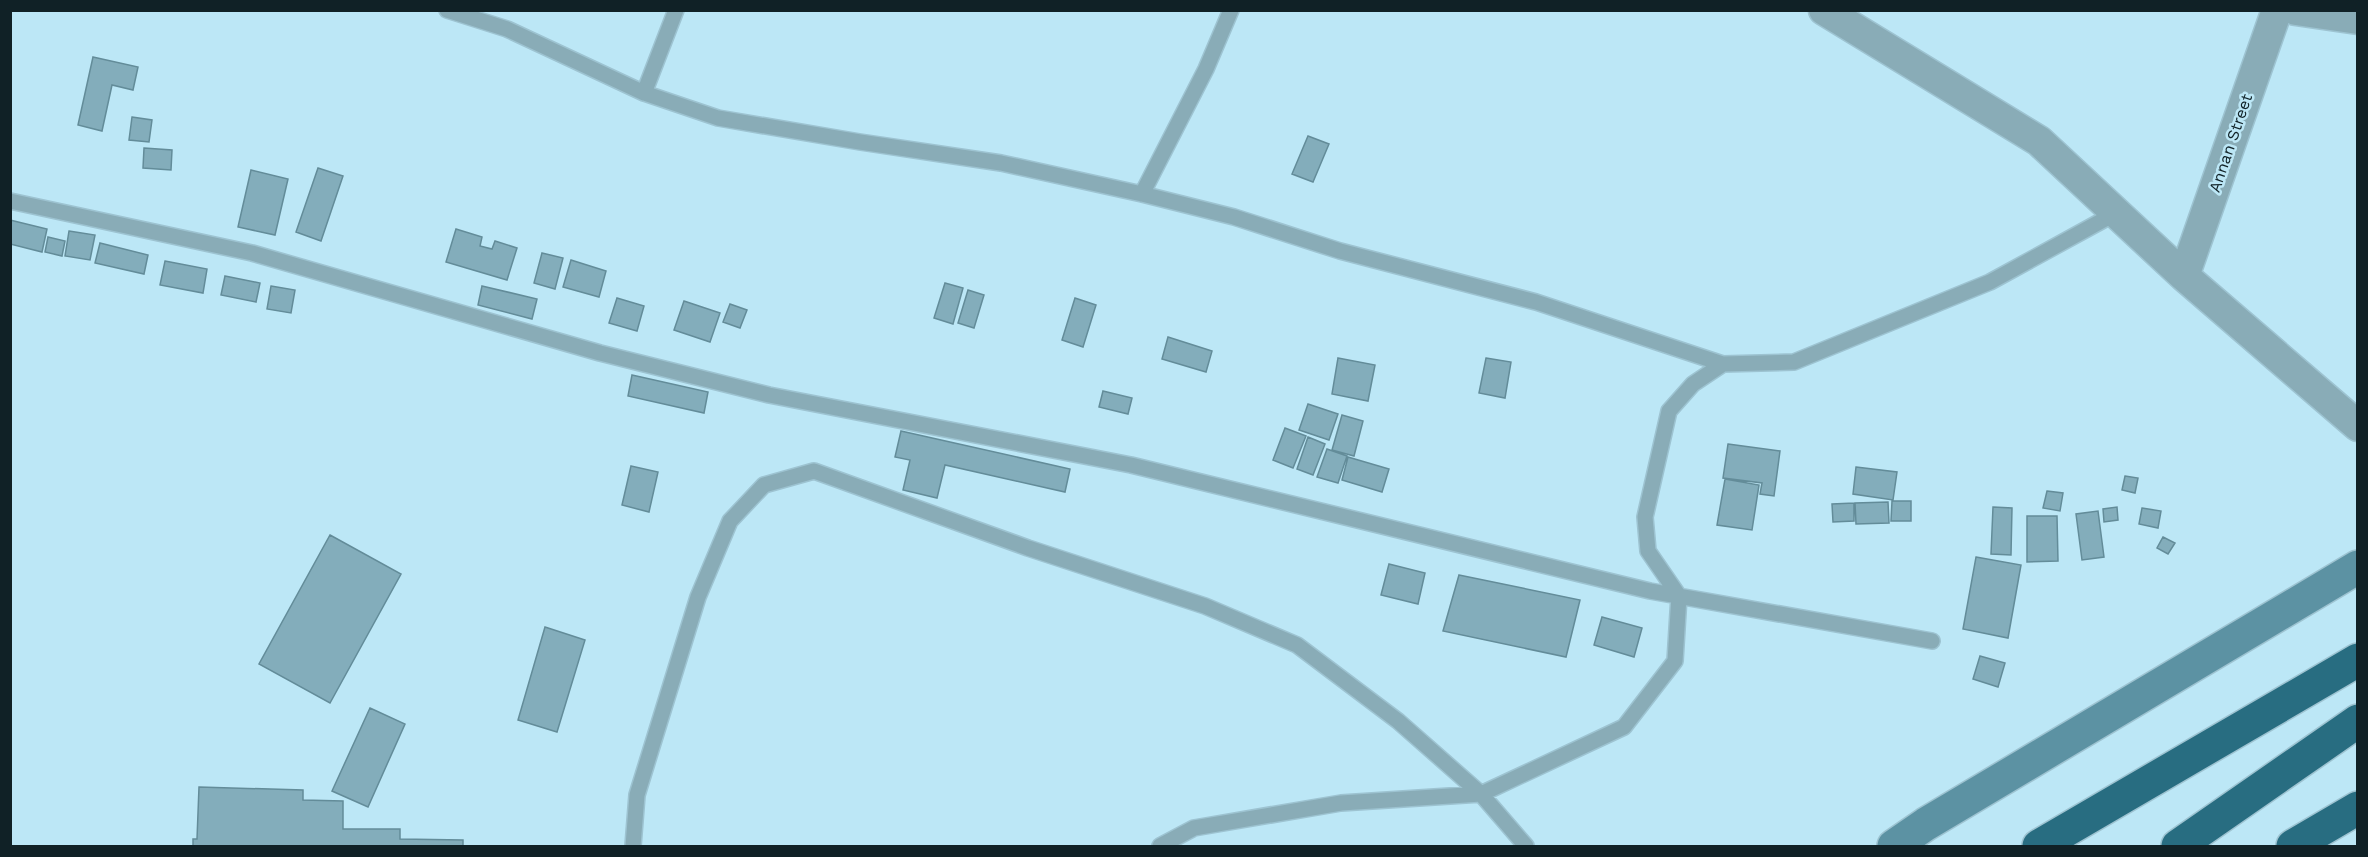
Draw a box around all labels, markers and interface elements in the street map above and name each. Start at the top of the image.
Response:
street label: Annan Street [2205,91,2256,195]

